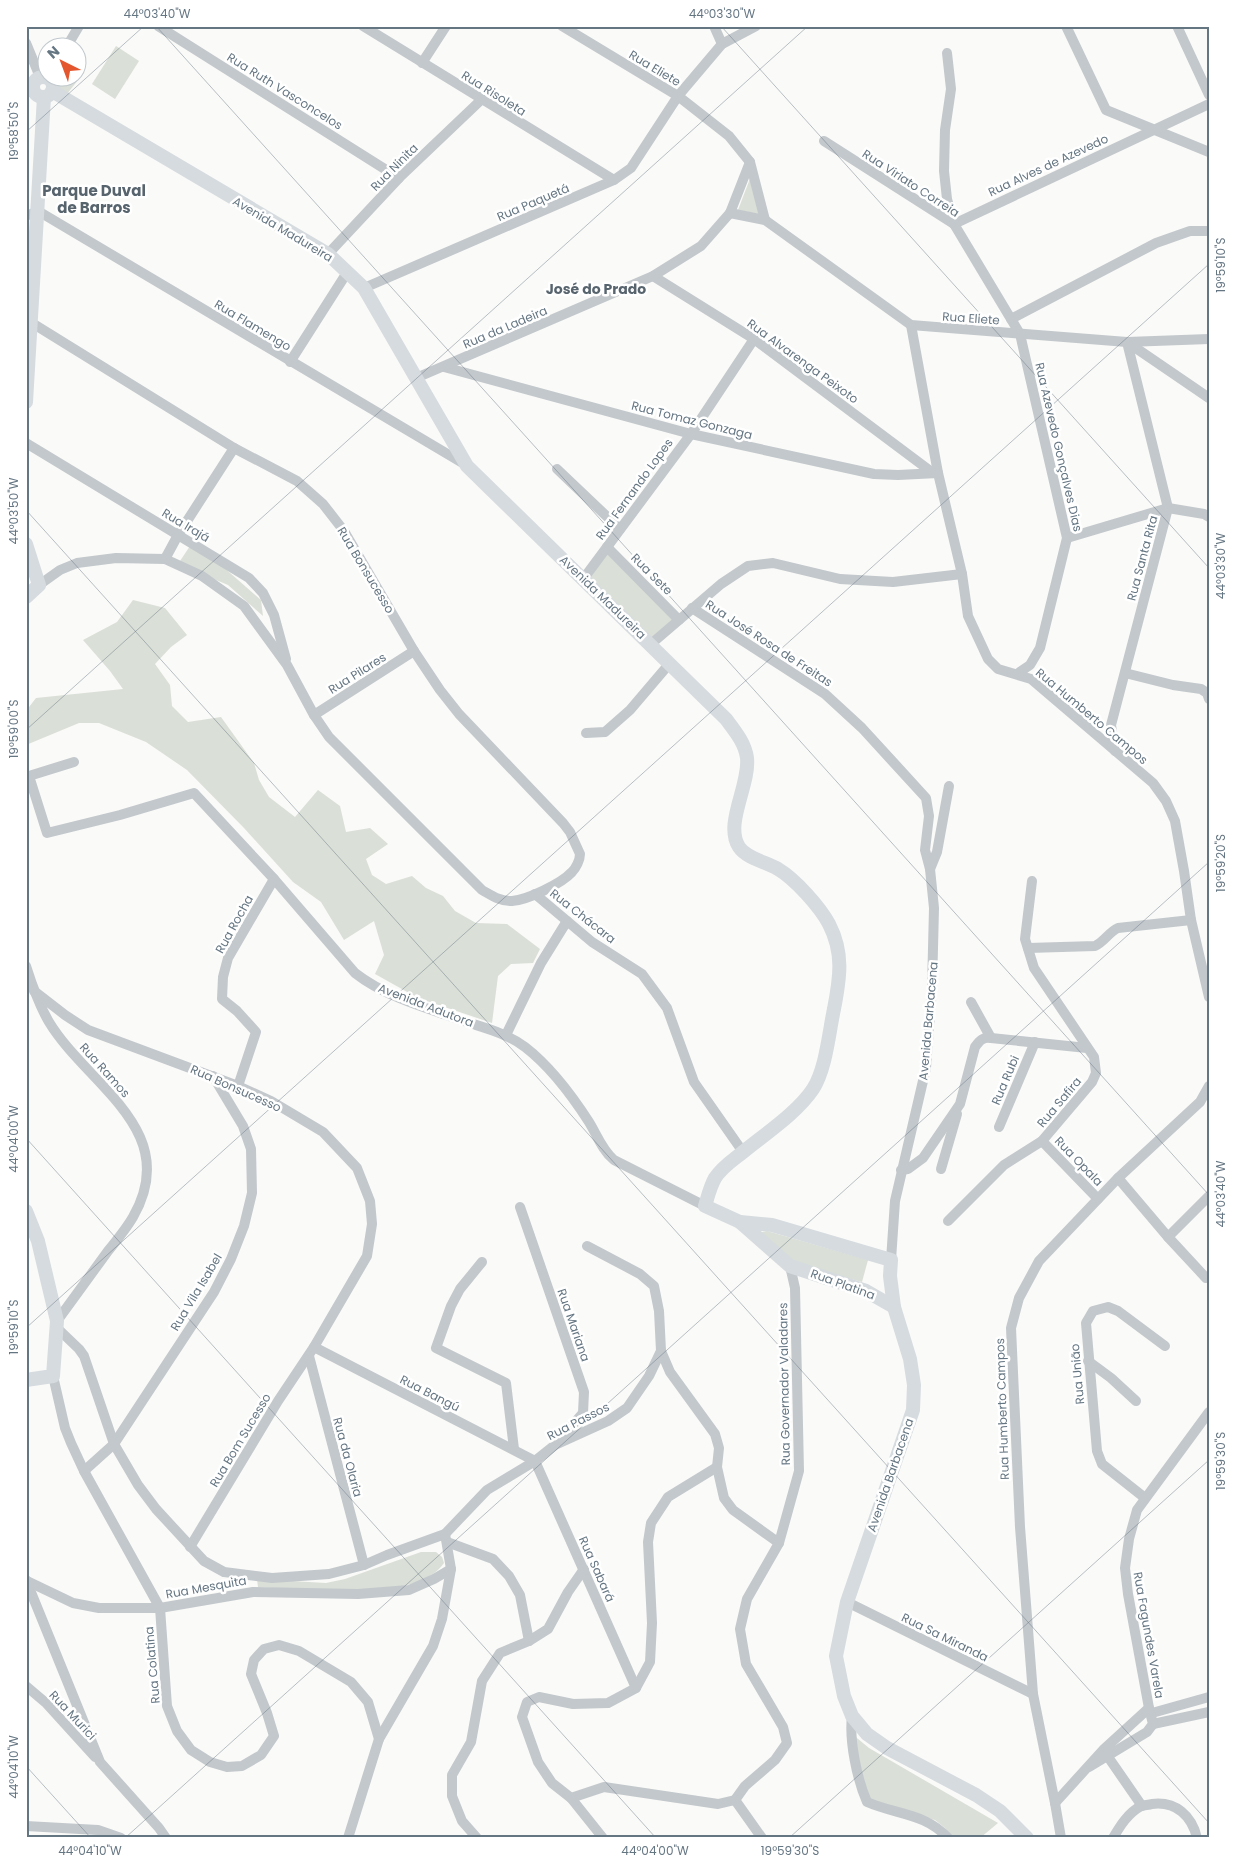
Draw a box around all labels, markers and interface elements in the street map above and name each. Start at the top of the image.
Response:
text: 44°03'40"W [124,5,191,22]
text: 44°03'30"W [689,5,755,22]
north arrow [38,38,88,88]
text: N [43,41,64,63]
street label: Rua Eliete [626,46,684,90]
street label: Rua Ruth Vasconcelos [224,48,346,134]
street label: Rua Risoleta [458,66,530,120]
text: 19°58'50"S [5,102,22,160]
street label: Rua Alves de Azevedo [985,130,1111,200]
street label: Rua Ninita [366,139,422,195]
street label: Rua Viriato Correia [859,145,963,221]
street label: Rua Paquetá [494,179,572,225]
district label: Parque Duval de Barros [42,180,146,218]
street label: Avenida Madureira [230,192,336,266]
text: 19°59'10"S [1212,237,1229,293]
district label: José do Prado [546,279,646,299]
street label: Rua Flamengo [211,295,295,355]
street label: Rua da Ladeira [460,302,550,352]
street label: Rua Eliete [942,308,1000,328]
street label: Rua Alvarenga Peixoto [744,315,862,407]
street label: Rua Azevedo Gonçalves Dias [1031,361,1087,533]
street label: Rua Tomaz Gonzaga [630,397,754,443]
street label: Rua Fernando Lopes [591,435,677,543]
text: 44°03'50"W [5,477,22,544]
street label: Rua Irajá [159,504,213,546]
street label: Rua Santa Rita [1122,514,1162,602]
street label: Rua Bonsucesso [334,524,399,617]
text: 44°03'30"W [1212,533,1229,599]
street label: Rua Sete [627,549,677,599]
street label: Avenida Madureira [556,551,650,643]
street label: Rua José Rosa de Freitas [702,596,836,690]
street label: Rua Pilares [325,648,389,698]
street label: Rua Humberto Campos [1032,664,1152,768]
text: 19°59'00"S [5,700,22,758]
text: 19°59'20"S [1212,834,1229,892]
street label: Rua Chácara [547,885,619,947]
street label: Rua Rocha [211,892,257,956]
street label: Avenida Barbacena [914,961,942,1081]
street label: Avenida Adutora [376,979,476,1031]
street label: Rua Ramos [76,1039,134,1101]
street label: Rua Rubi [987,1053,1023,1107]
street label: Rua Bonsucesso [188,1060,284,1116]
street label: Rua Safira [1033,1073,1085,1131]
text: 44°04'00"W [5,1105,22,1173]
street label: Rua Opala [1051,1132,1107,1190]
text: 44°03'40"W [1212,1160,1229,1227]
street label: Rua Vila Isabel [166,1250,226,1334]
street label: Rua Platina [808,1264,878,1304]
street label: Rua Mariana [554,1286,594,1364]
text: 19°59'10"S [5,1299,22,1355]
street label: Rua Governador Valadares [774,1302,794,1466]
street label: Rua Humberto Campos [991,1338,1013,1480]
street label: Rua União [1066,1343,1088,1405]
street label: Rua Bangú [397,1371,463,1415]
street label: Rua Bom Sucesso [205,1390,275,1490]
street label: Rua Passos [544,1398,612,1444]
street label: Rua da Olaria [329,1415,367,1499]
street label: Avenida Barbacena [863,1416,917,1534]
text: 19°59'30"S [1212,1432,1229,1490]
street label: Rua Sabará [575,1533,619,1605]
street label: Rua Fagundes Varela [1130,1570,1168,1700]
street label: Rua Mesquita [164,1572,248,1602]
street label: Rua Sa Miranda [899,1609,991,1665]
street label: Rua Colatina [140,1626,164,1704]
street label: Rua Murici [46,1687,100,1743]
text: 44°04'10"W [5,1735,22,1799]
text: 44°04'10"W [58,1842,122,1859]
text: 44°04'00"W [621,1842,689,1859]
text: 19°59'30"S [761,1842,819,1859]

